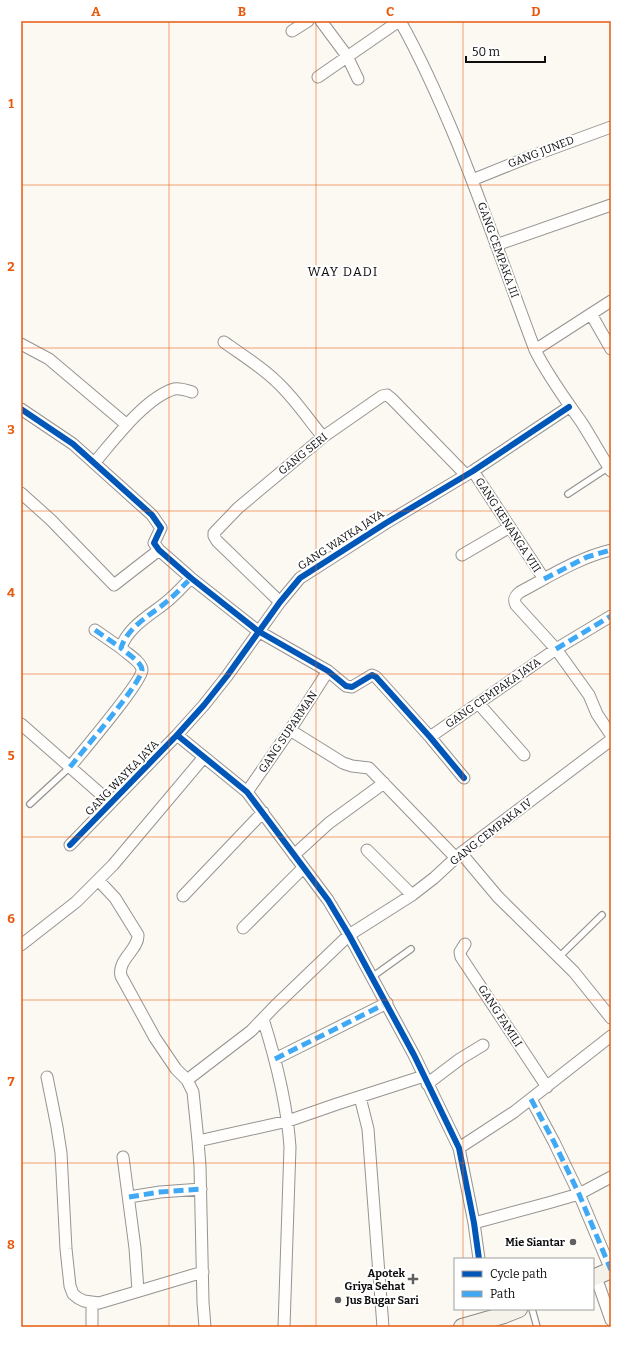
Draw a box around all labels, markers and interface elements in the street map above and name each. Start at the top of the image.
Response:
text: A [91,4,101,19]
text: B [238,4,246,19]
text: C [386,4,394,19]
text: D [531,4,541,19]
scale bar [466,38,545,64]
text: 50 m [472,45,501,59]
text: 1 [8,96,14,111]
street label: GANG JUNED [506,133,576,171]
street label: GANG CEMPAKA III [475,200,521,300]
text: 2 [7,259,15,274]
district label: WAY DADI [308,264,378,279]
text: 3 [7,422,15,437]
street label: GANG SERI [276,430,330,478]
street label: GANG KENANGA VIII [473,475,544,575]
street label: GANG WAYKA JAYA [296,507,387,573]
text: 4 [7,585,15,600]
street label: GANG CEMPAKA JAYA [443,655,543,731]
street label: GANG SUPARMAN [256,689,320,775]
street label: GANG WAYKA JAYA [83,737,162,818]
text: 5 [7,748,15,763]
street label: GANG CEMPAKA IV [447,796,535,868]
text: 6 [7,911,15,926]
street label: GANG FAMILI [475,983,525,1049]
text: 7 [8,1074,15,1089]
place label: Mie Siantar [505,1236,566,1249]
text: 8 [7,1237,15,1252]
marker: Mie Siantar [568,1237,578,1247]
legend [454,1258,594,1310]
place label: Apotek Griya Sehat [345,1267,406,1293]
text: Cycle path [490,1267,548,1281]
marker: Apotek Griya Sehat [408,1274,418,1284]
text: Path [490,1287,516,1301]
place label: Jus Bugar Sari [345,1294,419,1307]
marker: Jus Bugar Sari [333,1295,343,1305]

